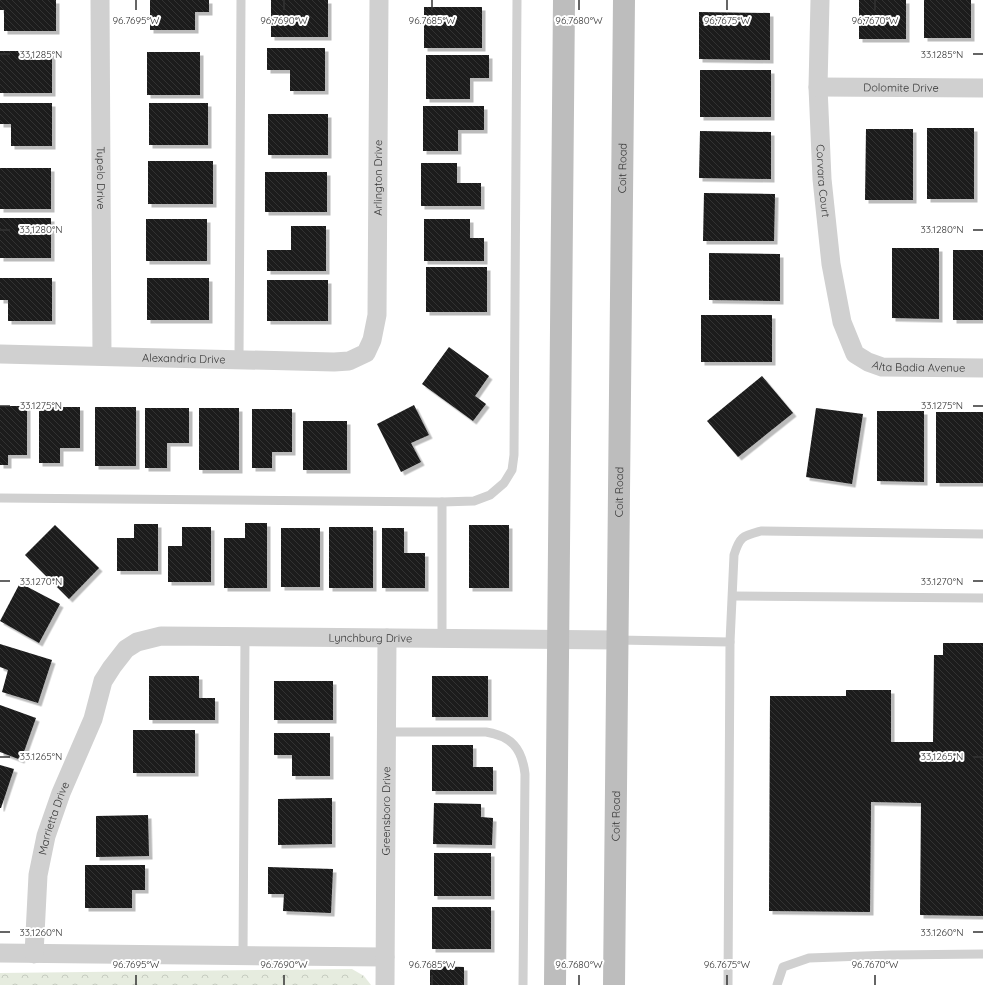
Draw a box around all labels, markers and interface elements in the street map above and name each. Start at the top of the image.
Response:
text: 96.7695°W [113,14,160,27]
text: 96.7690°W [260,14,308,27]
text: 96.7685°W [409,14,456,27]
text: 96.7680°W [555,14,603,27]
text: 96.7675°W [704,14,751,27]
text: 96.7670°W [851,14,899,27]
text: 33.1285°N [20,48,62,61]
text: 33.1285°N [921,48,963,61]
street label: Dolomite Drive [863,80,939,95]
street label: Arlington Drive [371,140,385,216]
street label: Coit Road [615,143,630,193]
street label: Corvara Court [814,144,833,218]
street label: Tupelo Drive [94,146,108,210]
text: 33.1280°N [19,223,63,236]
text: 33.1280°N [920,223,964,236]
street label: Alexandria Drive [142,350,226,366]
street label: Alta Badia Avenue [870,357,965,375]
text: 33.1275°N [20,399,62,412]
text: 33.1275°N [921,399,963,412]
street label: Coit Road [612,467,626,517]
text: 33.1270°N [20,575,62,588]
text: 33.1270°N [921,575,963,588]
street label: Lynchburg Drive [329,630,412,645]
text: 33.1265°N [20,750,62,763]
text: 33.1265°N [921,750,963,763]
street label: Greensboro Drive [379,766,393,856]
street label: Marrietta Drive [35,779,72,856]
street label: Coit Road [608,791,623,841]
text: 33.1260°N [19,926,63,939]
text: 33.1260°N [920,926,964,939]
text: 96.7695°W [113,958,160,971]
text: 96.7690°W [260,958,308,971]
text: 96.7685°W [409,958,456,971]
text: 96.7680°W [555,958,603,971]
text: 96.7675°W [704,958,751,971]
text: 96.7670°W [851,958,899,971]

